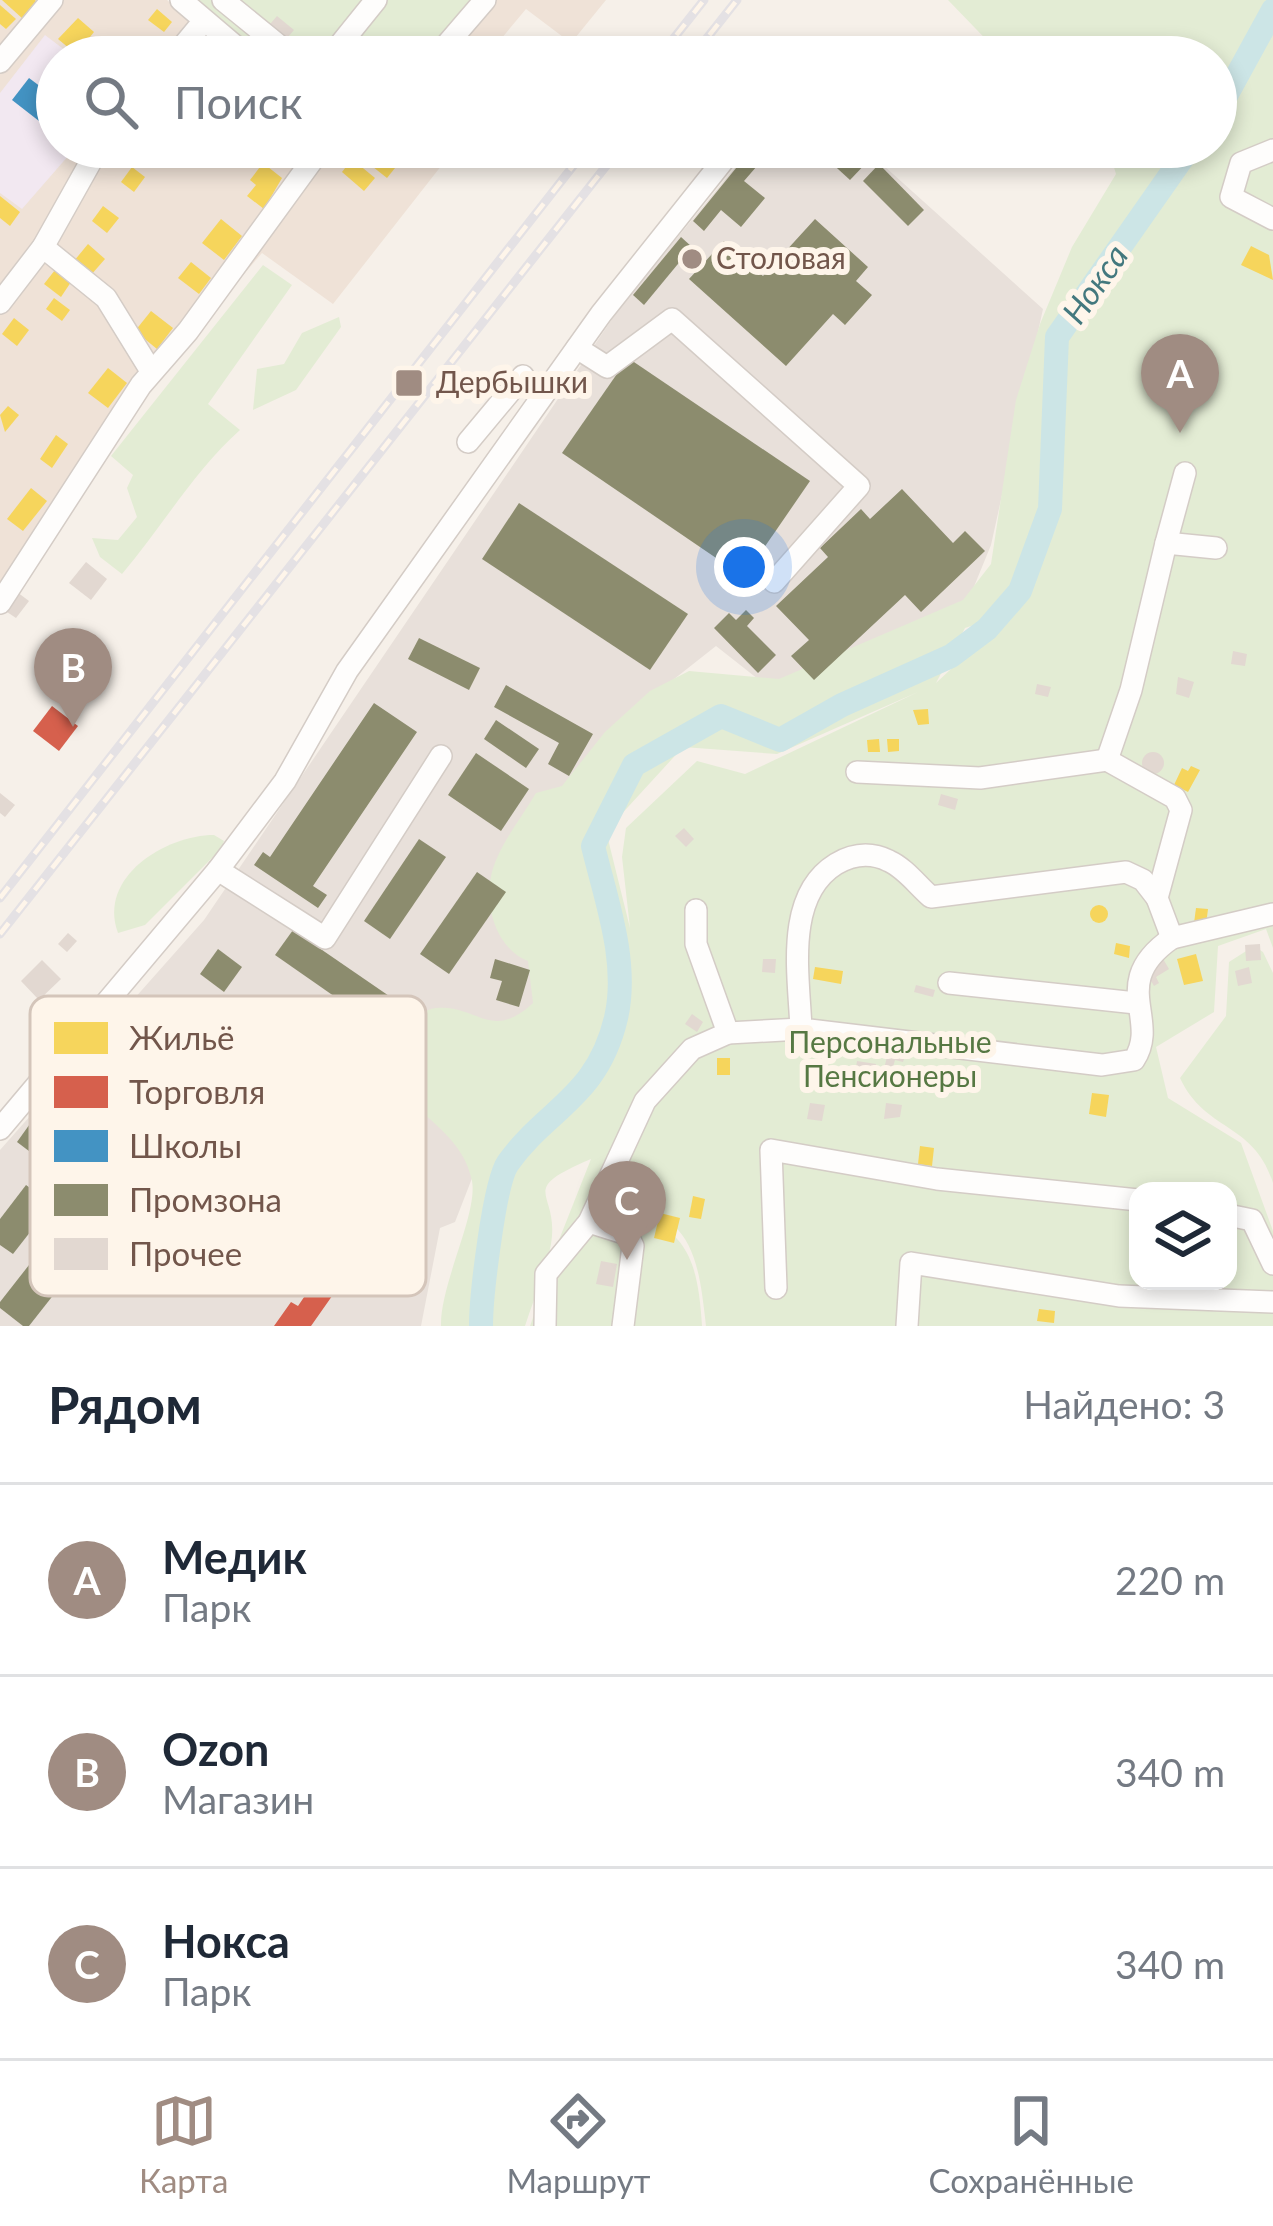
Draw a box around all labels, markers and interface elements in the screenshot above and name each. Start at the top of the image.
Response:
search box [36,36,1237,168]
icon: search [78,69,144,135]
text: Поиск [174,75,303,129]
water label: Нокса [1053,236,1136,331]
place label: Столовая [716,239,846,275]
marker: Столовая [679,246,705,272]
pin: A [1141,334,1219,433]
place label: Дербышки [436,363,588,399]
marker: Дербышки [393,367,425,399]
your location [714,537,774,597]
pin: B [34,628,112,727]
legend [30,996,426,1296]
text: Жильё [129,1017,235,1057]
park label: Персональные Пенсионеры [788,1023,992,1093]
text: Торговля [129,1071,265,1111]
text: Школы [129,1125,242,1165]
pin: C [588,1161,666,1260]
text: Промзона [129,1179,282,1219]
map controls [1129,1182,1237,1290]
button: layers [1129,1182,1237,1290]
text: Прочее [129,1233,242,1273]
text: Рядом [48,1374,202,1435]
text: Найдено: 3 [1023,1381,1225,1427]
text: Медик [162,1530,307,1584]
text: A [73,1557,101,1603]
text: 220 m [1115,1557,1225,1603]
text: Парк [162,1584,252,1630]
text: Ozon [162,1722,269,1776]
text: B [74,1749,100,1795]
text: 340 m [1115,1749,1225,1795]
text: Магазин [162,1776,314,1822]
text: Нокса [162,1914,290,1968]
text: C [74,1941,100,1987]
text: 340 m [1115,1941,1225,1987]
text: Парк [162,1968,252,2014]
tab: Карта [139,2088,228,2200]
tab: Маршрут [506,2088,650,2200]
tab: Сохранённые [928,2088,1134,2200]

